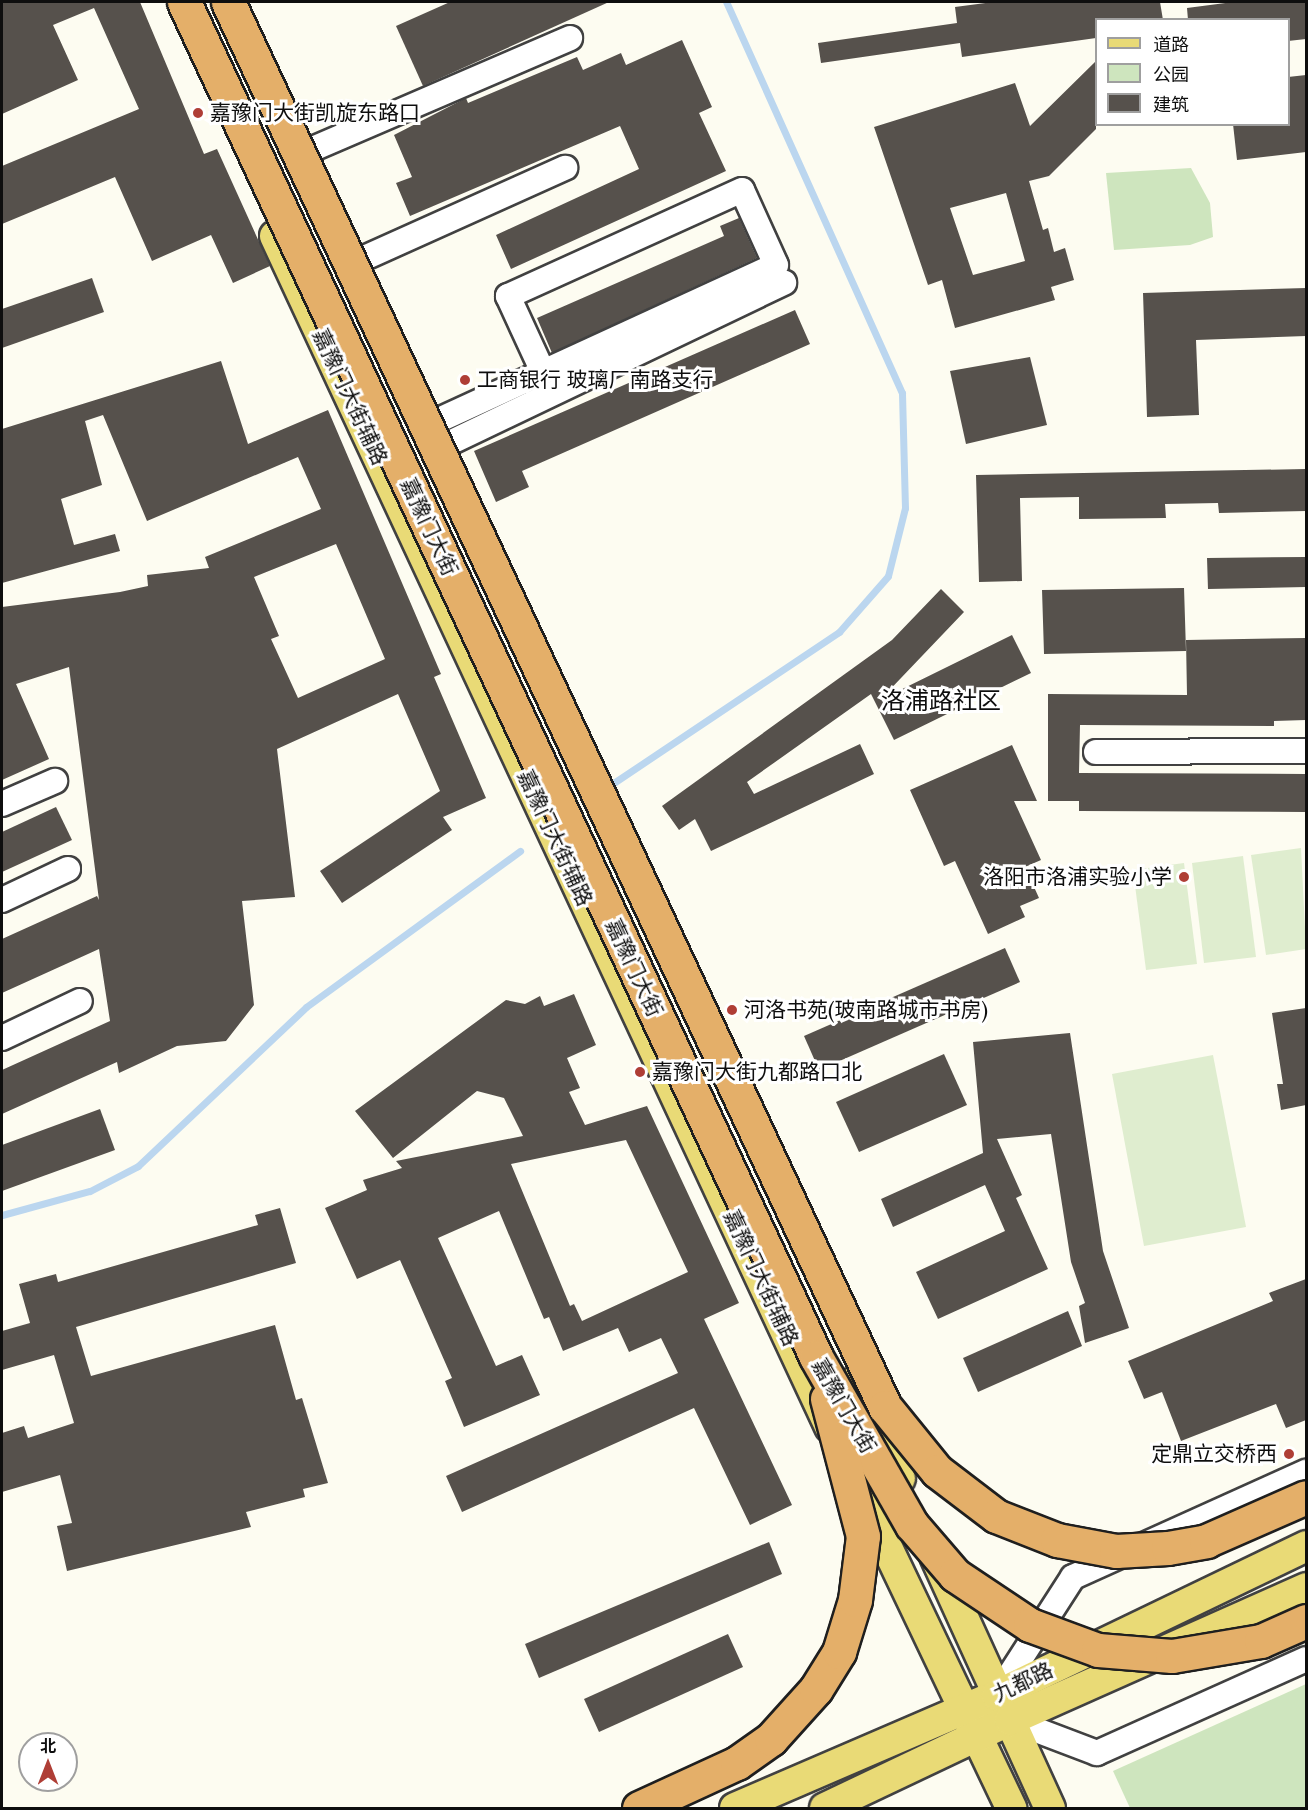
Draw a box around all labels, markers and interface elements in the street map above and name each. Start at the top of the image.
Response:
legend [1095,18,1290,126]
text: 道路 [1153,33,1189,56]
text: 公园 [1153,63,1189,86]
text: 建筑 [1153,93,1189,116]
place label: 嘉豫门大街凯旋东路口 [210,100,420,126]
marker: 嘉豫门大街凯旋东路口 [191,106,205,120]
street label: 嘉豫门大街辅路 [308,325,392,469]
place label: 工商银行 玻璃厂南路支行 [477,367,714,393]
marker: 工商银行 玻璃厂南路支行 [458,373,472,387]
street label: 嘉豫门大街 [395,474,463,580]
district label: 洛浦路社区 [881,687,1001,715]
street label: 嘉豫门大街辅路 [513,766,597,910]
place label: 洛阳市洛浦实验小学 [983,864,1172,890]
marker: 洛阳市洛浦实验小学 [1177,870,1191,884]
street label: 嘉豫门大街 [600,915,668,1021]
place label: 河洛书苑(玻南路城市书房) [744,997,988,1023]
marker: 河洛书苑(玻南路城市书房) [725,1003,739,1017]
place label: 嘉豫门大街九都路口北 [652,1059,862,1085]
marker: 嘉豫门大街九都路口北 [633,1065,647,1079]
street label: 嘉豫门大街辅路 [719,1206,803,1350]
street label: 嘉豫门大街 [807,1354,881,1458]
place label: 定鼎立交桥西 [1151,1441,1277,1467]
marker: 定鼎立交桥西 [1282,1447,1296,1461]
street label: 九都路 [989,1657,1057,1707]
north arrow [18,1732,78,1792]
text: 北 [40,1736,56,1756]

